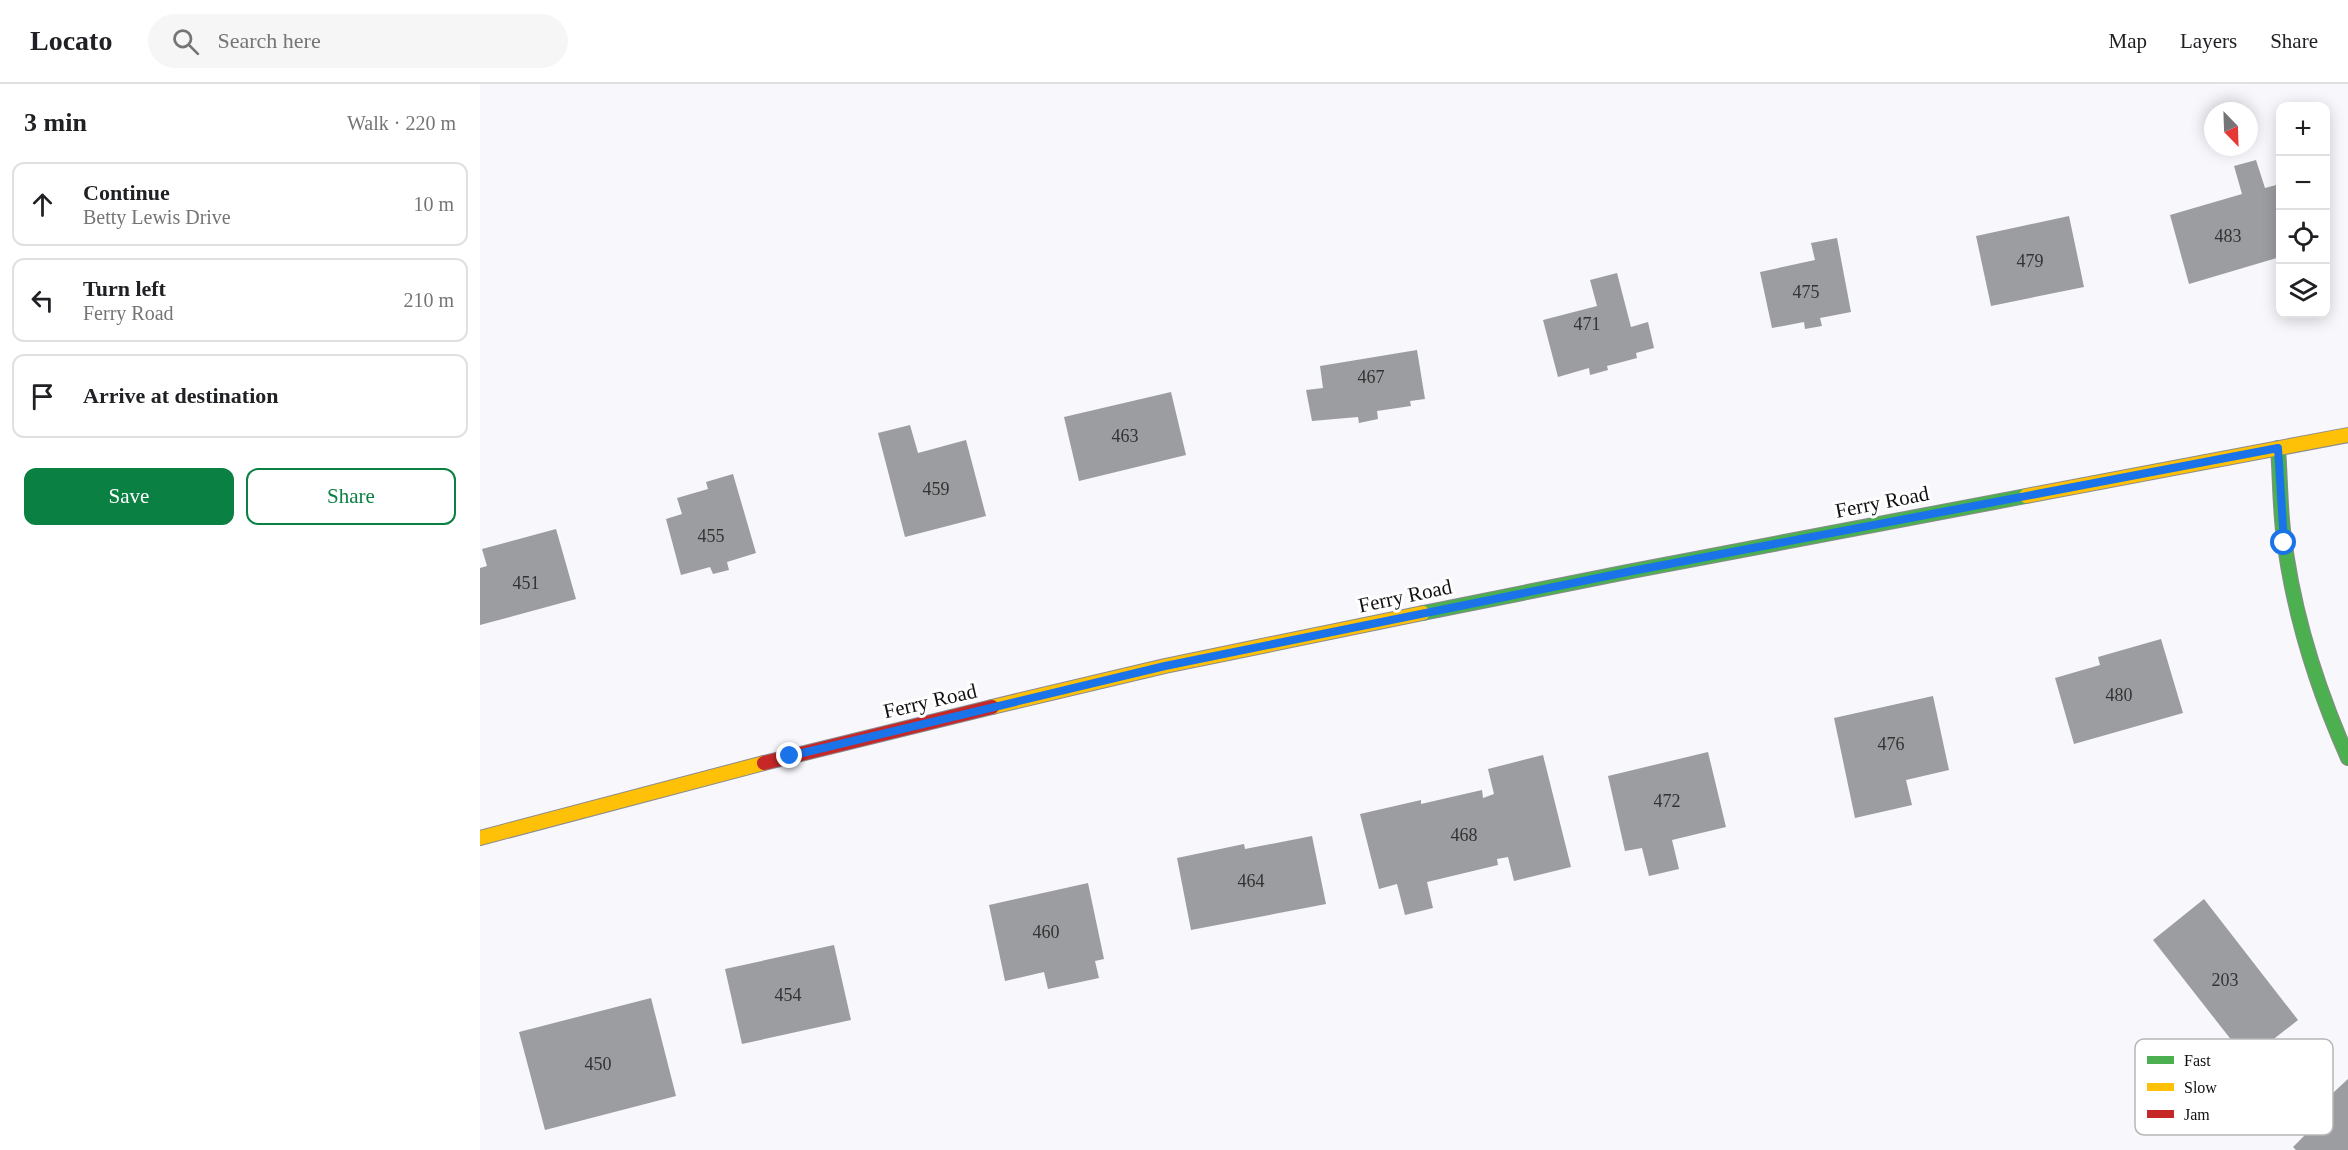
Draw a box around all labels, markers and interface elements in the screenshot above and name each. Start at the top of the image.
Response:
search box [148,14,568,68]
text: Locato [30,25,112,56]
icon: search [169,25,202,58]
text: Search here [217,28,321,53]
text: Map [2109,29,2147,53]
text: Layers [2180,29,2237,53]
text: Share [2270,29,2318,53]
north arrow [2204,102,2258,156]
map controls [2276,102,2330,318]
button: + [2276,102,2330,156]
text: 3 min [24,108,87,137]
text: Walk · 220 m [347,112,456,134]
button: − [2276,156,2330,210]
text: Continue [83,180,170,205]
icon: ahead [26,188,59,221]
text: 10 m [413,193,454,215]
text: Betty Lewis Drive [83,206,231,228]
button: locate [2276,210,2330,264]
house number: 483 [2215,226,2242,246]
house number: 479 [2017,251,2044,271]
button: layers [2276,264,2330,318]
text: Turn left [83,276,166,301]
house number: 475 [1793,282,1820,302]
icon: left [26,284,59,317]
text: 210 m [403,289,454,311]
text: Ferry Road [83,302,174,324]
house number: 471 [1574,314,1601,334]
house number: 467 [1358,367,1385,387]
icon: arrive [26,380,59,413]
text: Arrive at destination [83,383,279,408]
house number: 463 [1112,426,1139,446]
button: Save [24,468,234,525]
button: Share [246,468,456,525]
house number: 459 [923,479,950,499]
street label: Ferry Road [1833,481,1931,523]
house number: 455 [698,526,725,546]
route start [2270,529,2296,555]
house number: 451 [513,573,540,593]
street label: Ferry Road [1356,574,1454,618]
street label: Ferry Road [881,679,979,723]
house number: 480 [2106,685,2133,705]
house number: 476 [1878,734,1905,754]
route end [776,742,802,768]
house number: 472 [1654,791,1681,811]
house number: 468 [1451,825,1478,845]
house number: 464 [1238,871,1265,891]
house number: 460 [1033,922,1060,942]
house number: 203 [2212,970,2239,990]
house number: 454 [775,985,802,1005]
legend [2135,1039,2333,1135]
text: Fast [2184,1052,2211,1069]
house number: 450 [585,1054,612,1074]
text: Slow [2184,1079,2217,1096]
text: Jam [2184,1106,2210,1123]

